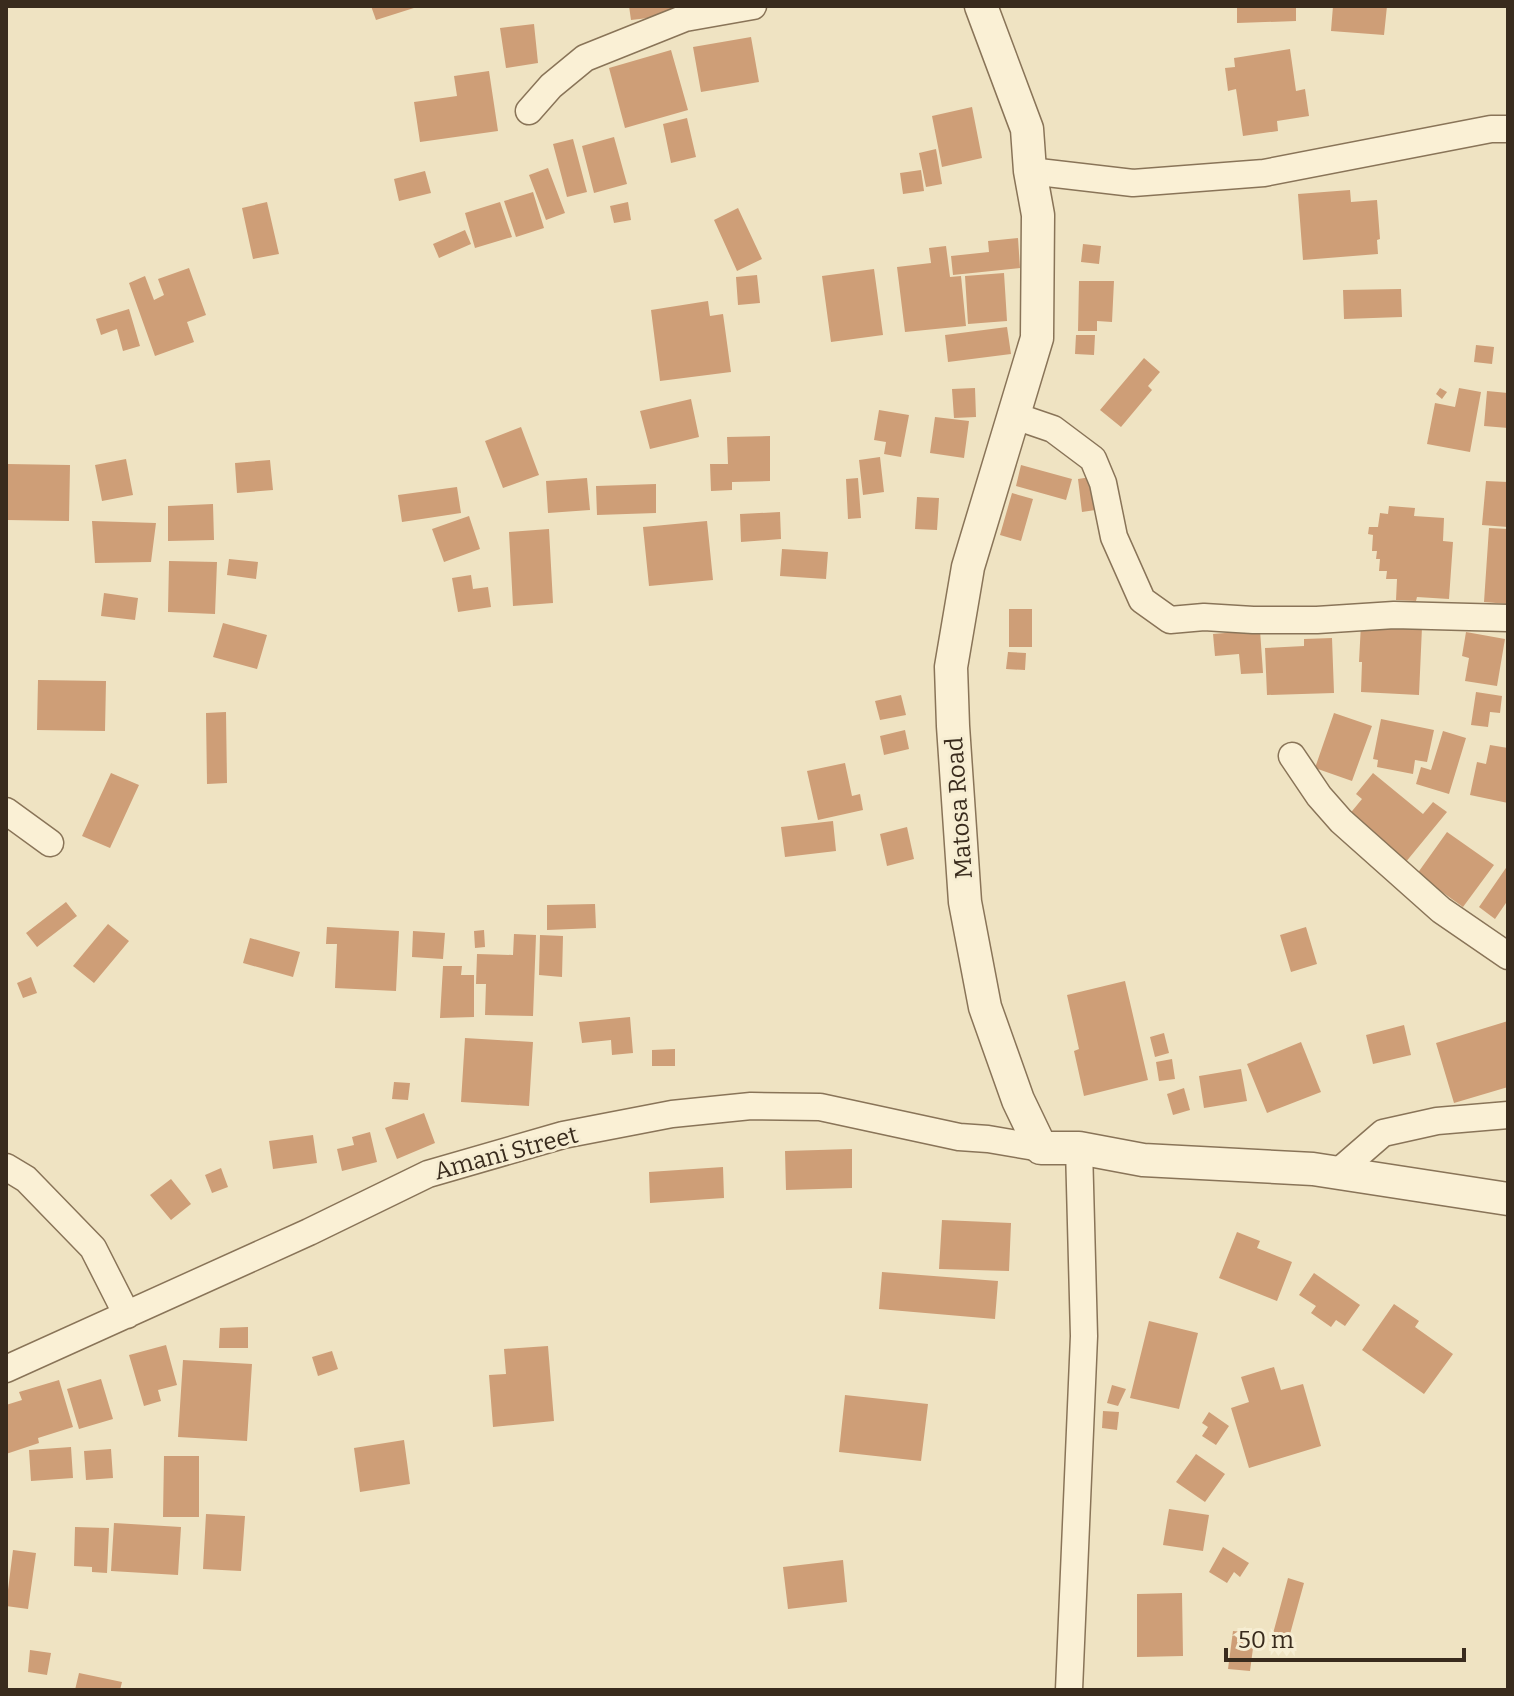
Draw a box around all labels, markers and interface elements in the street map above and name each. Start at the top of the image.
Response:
street label: Matosa Road [940,736,978,880]
street label: Amani Street [431,1120,581,1186]
scale bar [1226,1612,1464,1662]
text: 50 m [1238,1626,1294,1654]

